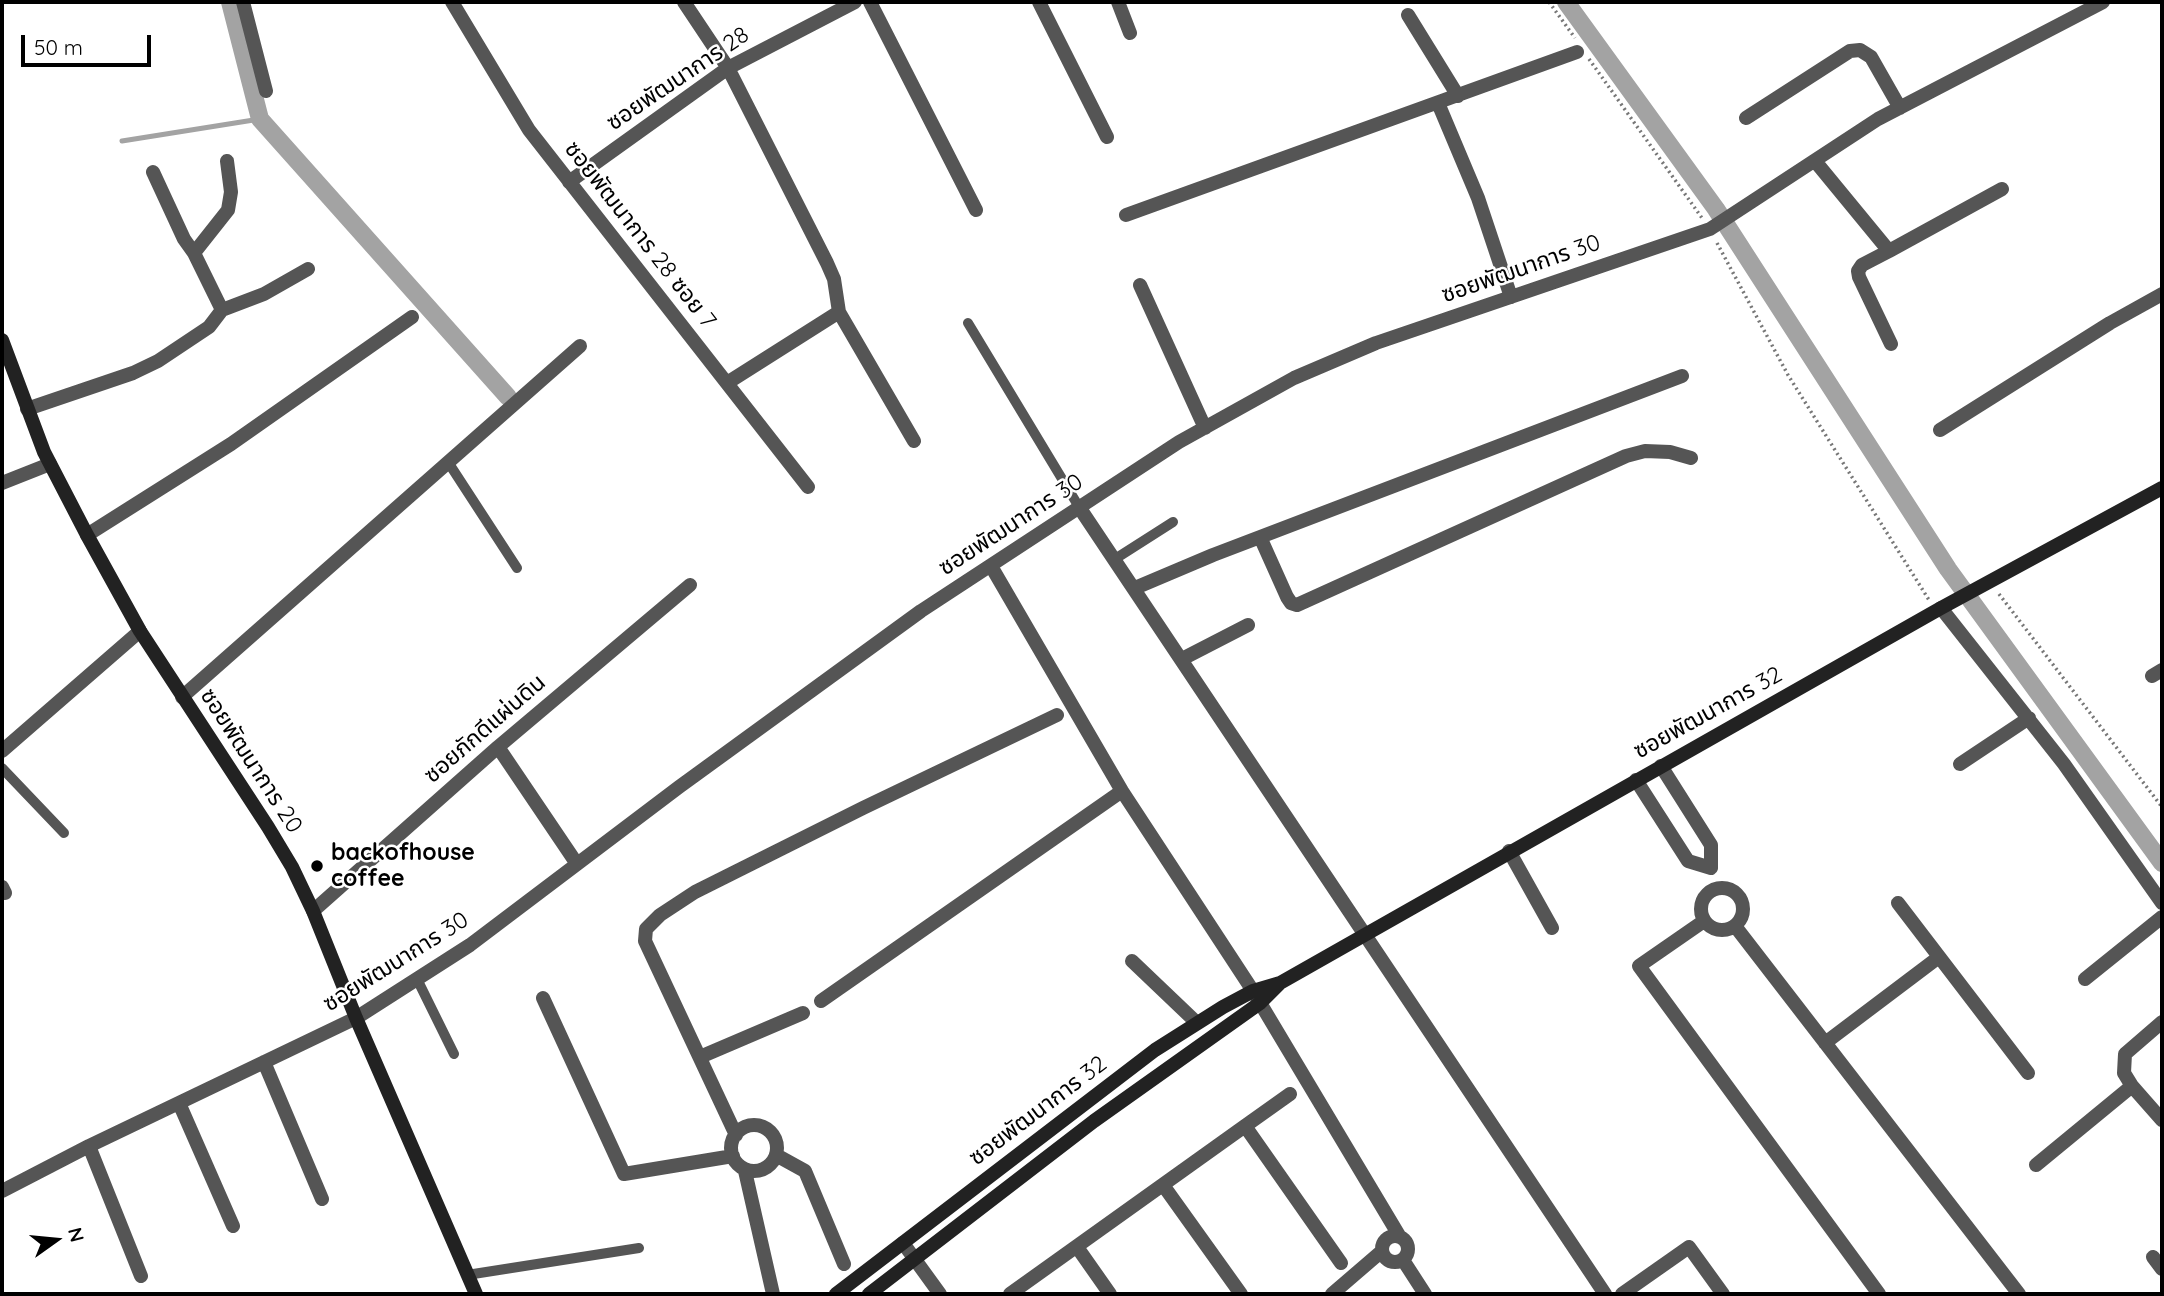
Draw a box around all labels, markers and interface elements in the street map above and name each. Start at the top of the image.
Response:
scale bar [24,21,154,65]
street label: ซอยพัฒนาการ 28 [602,21,754,137]
text: 50 m [34,34,83,60]
street label: ซอยพัฒนาการ 28 ซอย 7 [558,136,722,334]
street label: ซอยพัฒนาการ 30 [1438,229,1604,309]
street label: ซอยพัฒนาการ 30 [934,468,1088,582]
street label: ซอยพัฒนาการ 32 [1629,661,1787,765]
street label: ซอยภักดีแผ่นดิน [419,669,551,789]
street label: ซอยพัฒนาการ 20 [194,683,308,839]
place label: backofhouse coffee [331,839,475,893]
marker: backofhouse coffee [309,858,325,874]
street label: ซอยพัฒนาการ 30 [318,906,474,1018]
street label: ซอยพัฒนาการ 32 [964,1050,1112,1172]
north arrow [21,1205,91,1275]
text: N [63,1225,90,1244]

